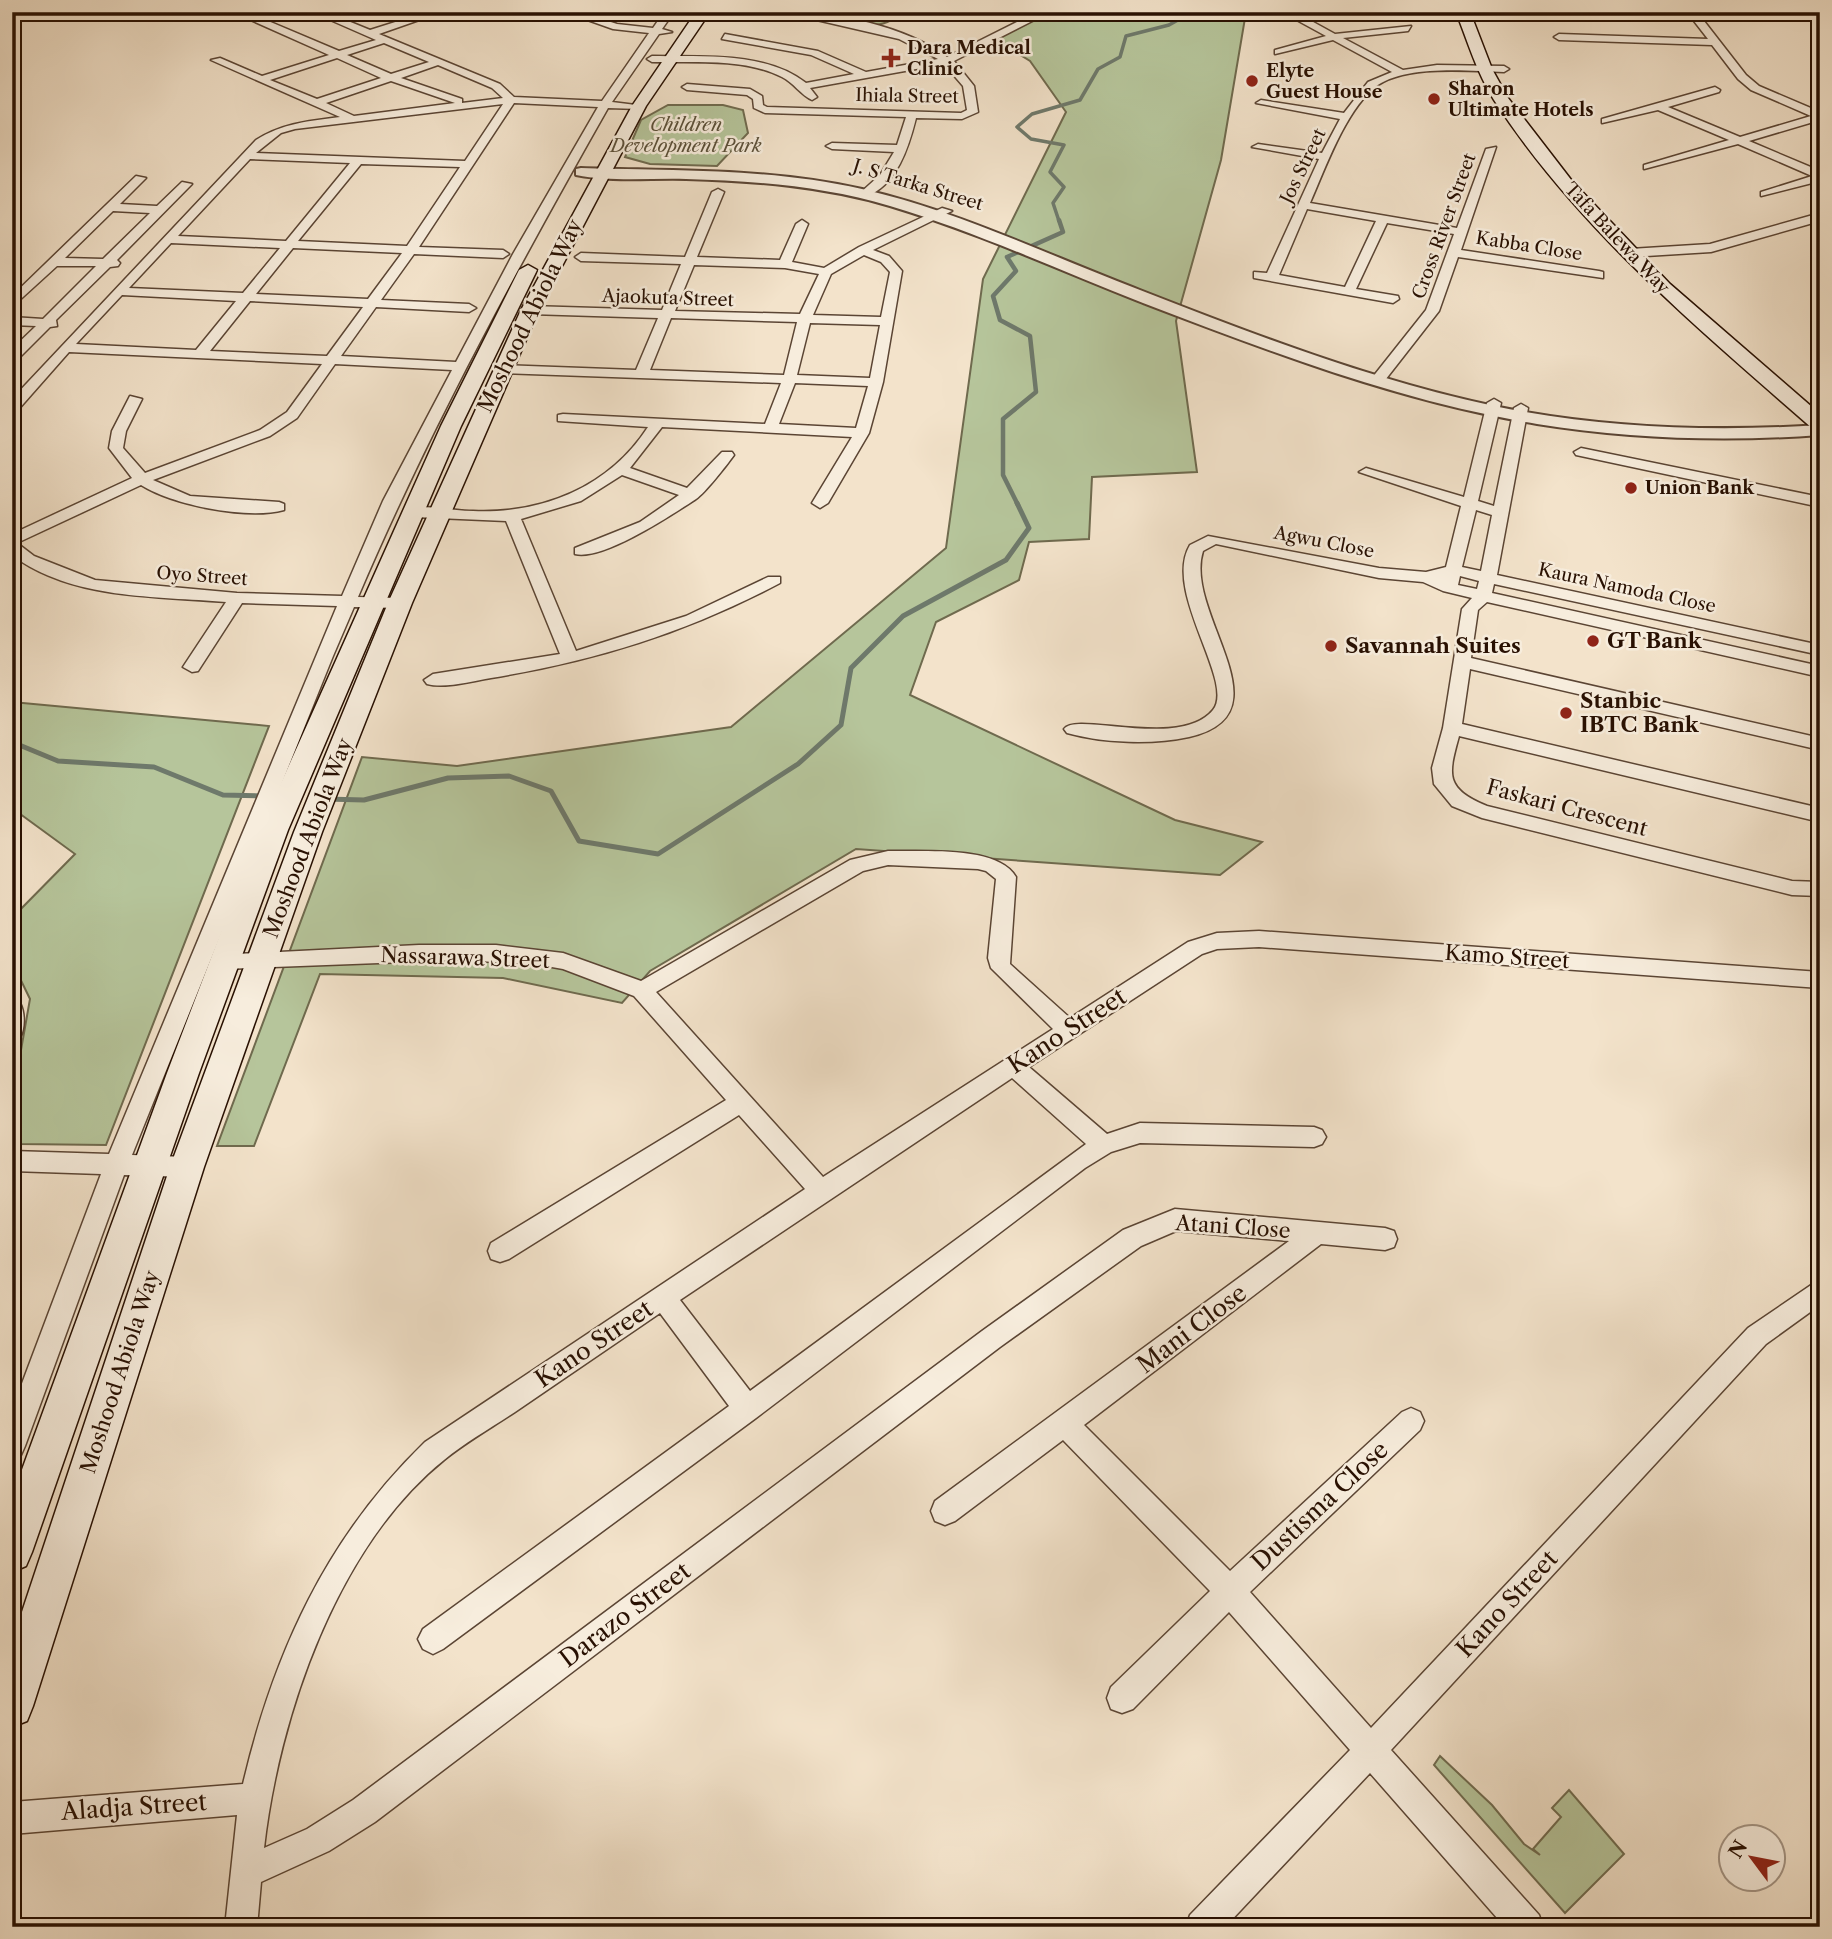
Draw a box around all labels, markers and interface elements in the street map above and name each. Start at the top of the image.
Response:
place label: Dara Medical Clinic [907,37,1031,80]
marker: Dara Medical Clinic [881,48,901,68]
place label: Elyte Guest House [1266,60,1383,103]
marker: Elyte Guest House [1244,73,1260,89]
place label: Sharon Ultimate Hotels [1448,78,1594,121]
street label: Ihiala Street [855,84,960,108]
marker: Sharon Ultimate Hotels [1426,91,1442,107]
park label: Children Development Park [608,114,762,157]
street label: Jos Street [1274,124,1331,210]
street label: Cross River Street [1407,150,1481,302]
street label: J. S Tarka Street [847,154,986,215]
street label: Tafa Balewa Way [1560,178,1675,299]
street label: Moshood Abiola Way [472,215,587,416]
street label: Kabba Close [1474,227,1584,265]
street label: Ajaokuta Street [601,285,735,311]
place label: Union Bank [1645,477,1755,499]
marker: Union Bank [1623,480,1639,496]
street label: Agwu Close [1271,521,1376,563]
street label: Kaura Namoda Close [1536,558,1718,618]
street label: Oyo Street [156,562,249,590]
place label: GT Bank [1607,628,1703,653]
place label: Savannah Suites [1345,633,1521,658]
marker: GT Bank [1585,633,1601,649]
marker: Savannah Suites [1323,638,1339,654]
place label: Stanbic IBTC Bank [1580,688,1700,737]
marker: Stanbic IBTC Bank [1558,705,1574,721]
street label: Moshood Abiola Way [258,734,357,941]
street label: Faskari Crescent [1484,774,1651,841]
street label: Kamo Street [1444,940,1571,973]
street label: Nassarawa Street [380,942,551,973]
street label: Kano Street [1002,981,1132,1080]
street label: Atani Close [1174,1210,1291,1243]
street label: Moshood Abiola Way [75,1267,164,1476]
street label: Mani Close [1131,1278,1252,1379]
street label: Kano Street [529,1293,658,1393]
street label: Dustisma Close [1245,1435,1394,1576]
street label: Kano Street [1450,1544,1564,1663]
street label: Darazo Street [554,1556,696,1673]
street label: Aladja Street [59,1787,208,1826]
north arrow [1716,1824,1786,1894]
text: N [1724,1836,1752,1862]

